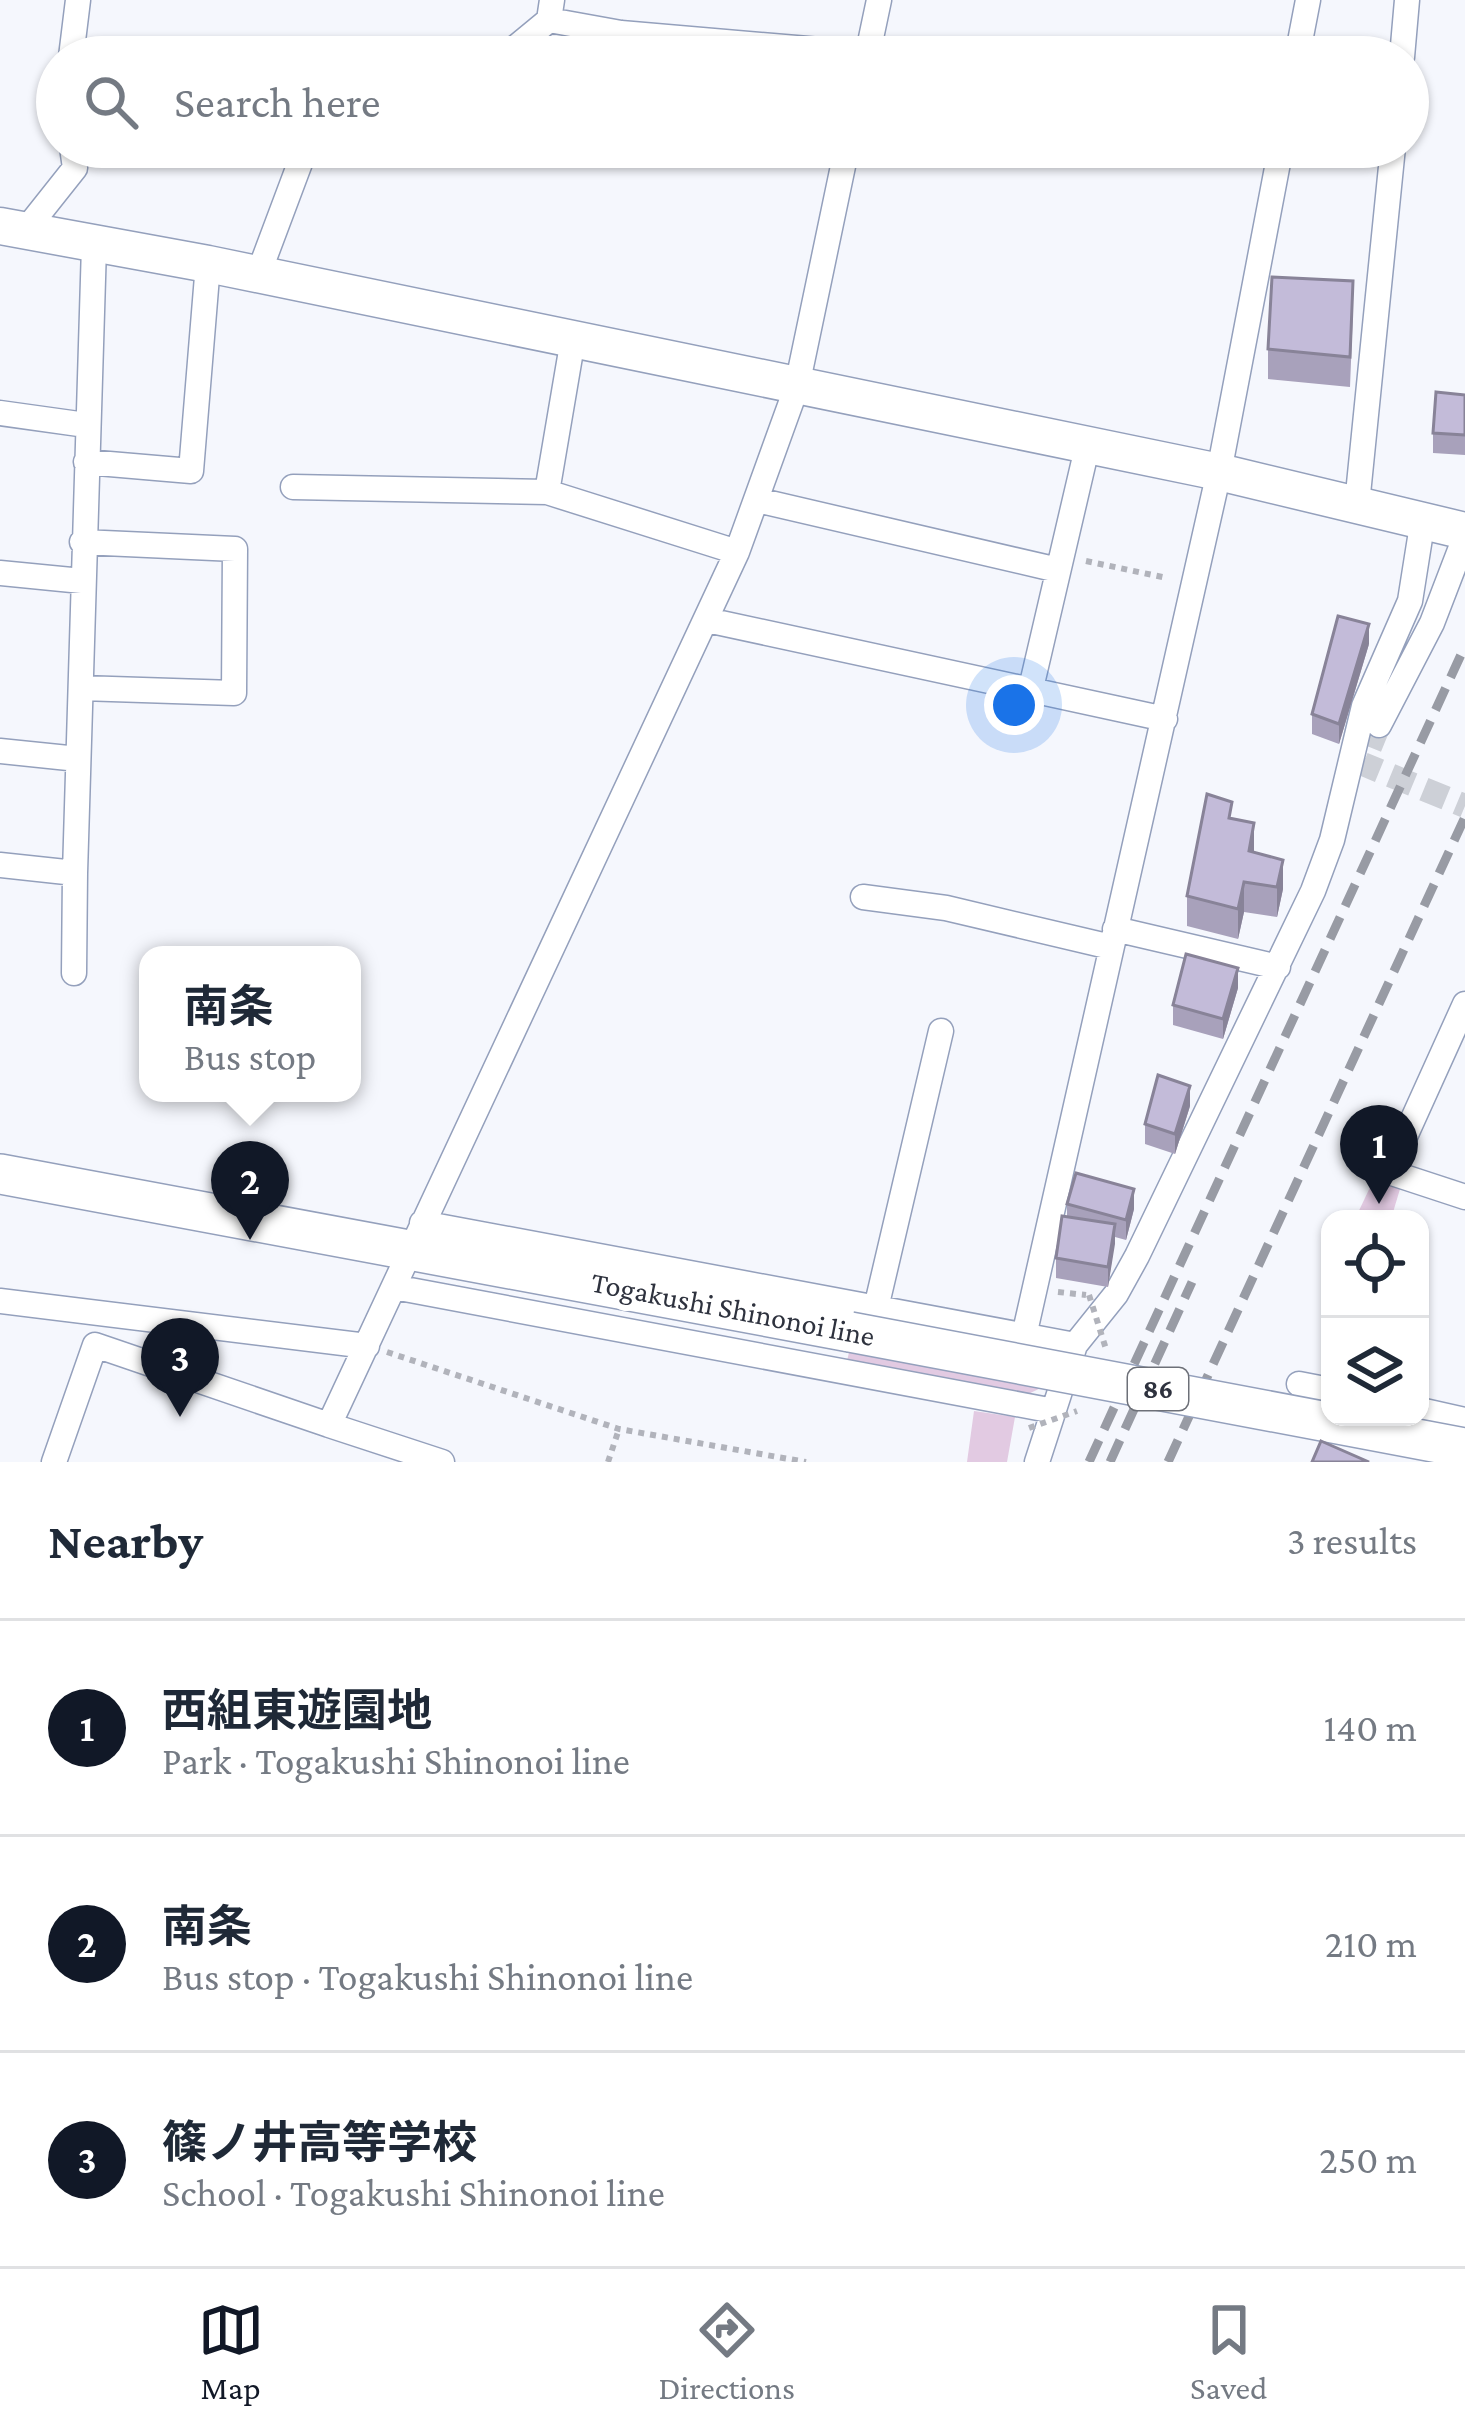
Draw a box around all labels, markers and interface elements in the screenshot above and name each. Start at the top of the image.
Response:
search box [36,36,1429,168]
icon: search [78,69,144,135]
text: Search here [174,77,381,127]
your location [984,675,1044,735]
popup [139,946,361,1102]
text: 南条 [184,982,274,1032]
text: Bus stop [184,1035,316,1078]
pin: 1 [1340,1105,1418,1204]
pin: 2 [211,1141,289,1240]
map controls [1321,1210,1429,1426]
button: locate [1321,1210,1429,1318]
street label: Togakushi Shinonoi line [588,1265,878,1353]
pin: 3 [141,1318,219,1417]
button: layers [1321,1318,1429,1426]
road number: 86 [1128,1368,1188,1410]
text: Nearby [48,1512,203,1569]
text: 3 results [1287,1519,1417,1562]
text: 西組東遊園地 [162,1686,432,1736]
text: 1 [80,1706,94,1749]
text: 140 m [1323,1706,1417,1749]
text: Park · Togakushi Shinonoi line [162,1739,630,1782]
text: 南条 [162,1902,252,1952]
text: 2 [77,1922,97,1965]
text: 210 m [1325,1922,1417,1965]
text: Bus stop · Togakushi Shinonoi line [162,1955,693,1998]
text: 篠ノ井高等学校 [162,2118,477,2168]
text: 3 [77,2138,97,2181]
text: 250 m [1319,2138,1417,2181]
text: School · Togakushi Shinonoi line [162,2171,665,2214]
tab: Map [198,2297,264,2406]
tab: Directions [659,2297,795,2406]
tab: Saved [1190,2297,1267,2406]

